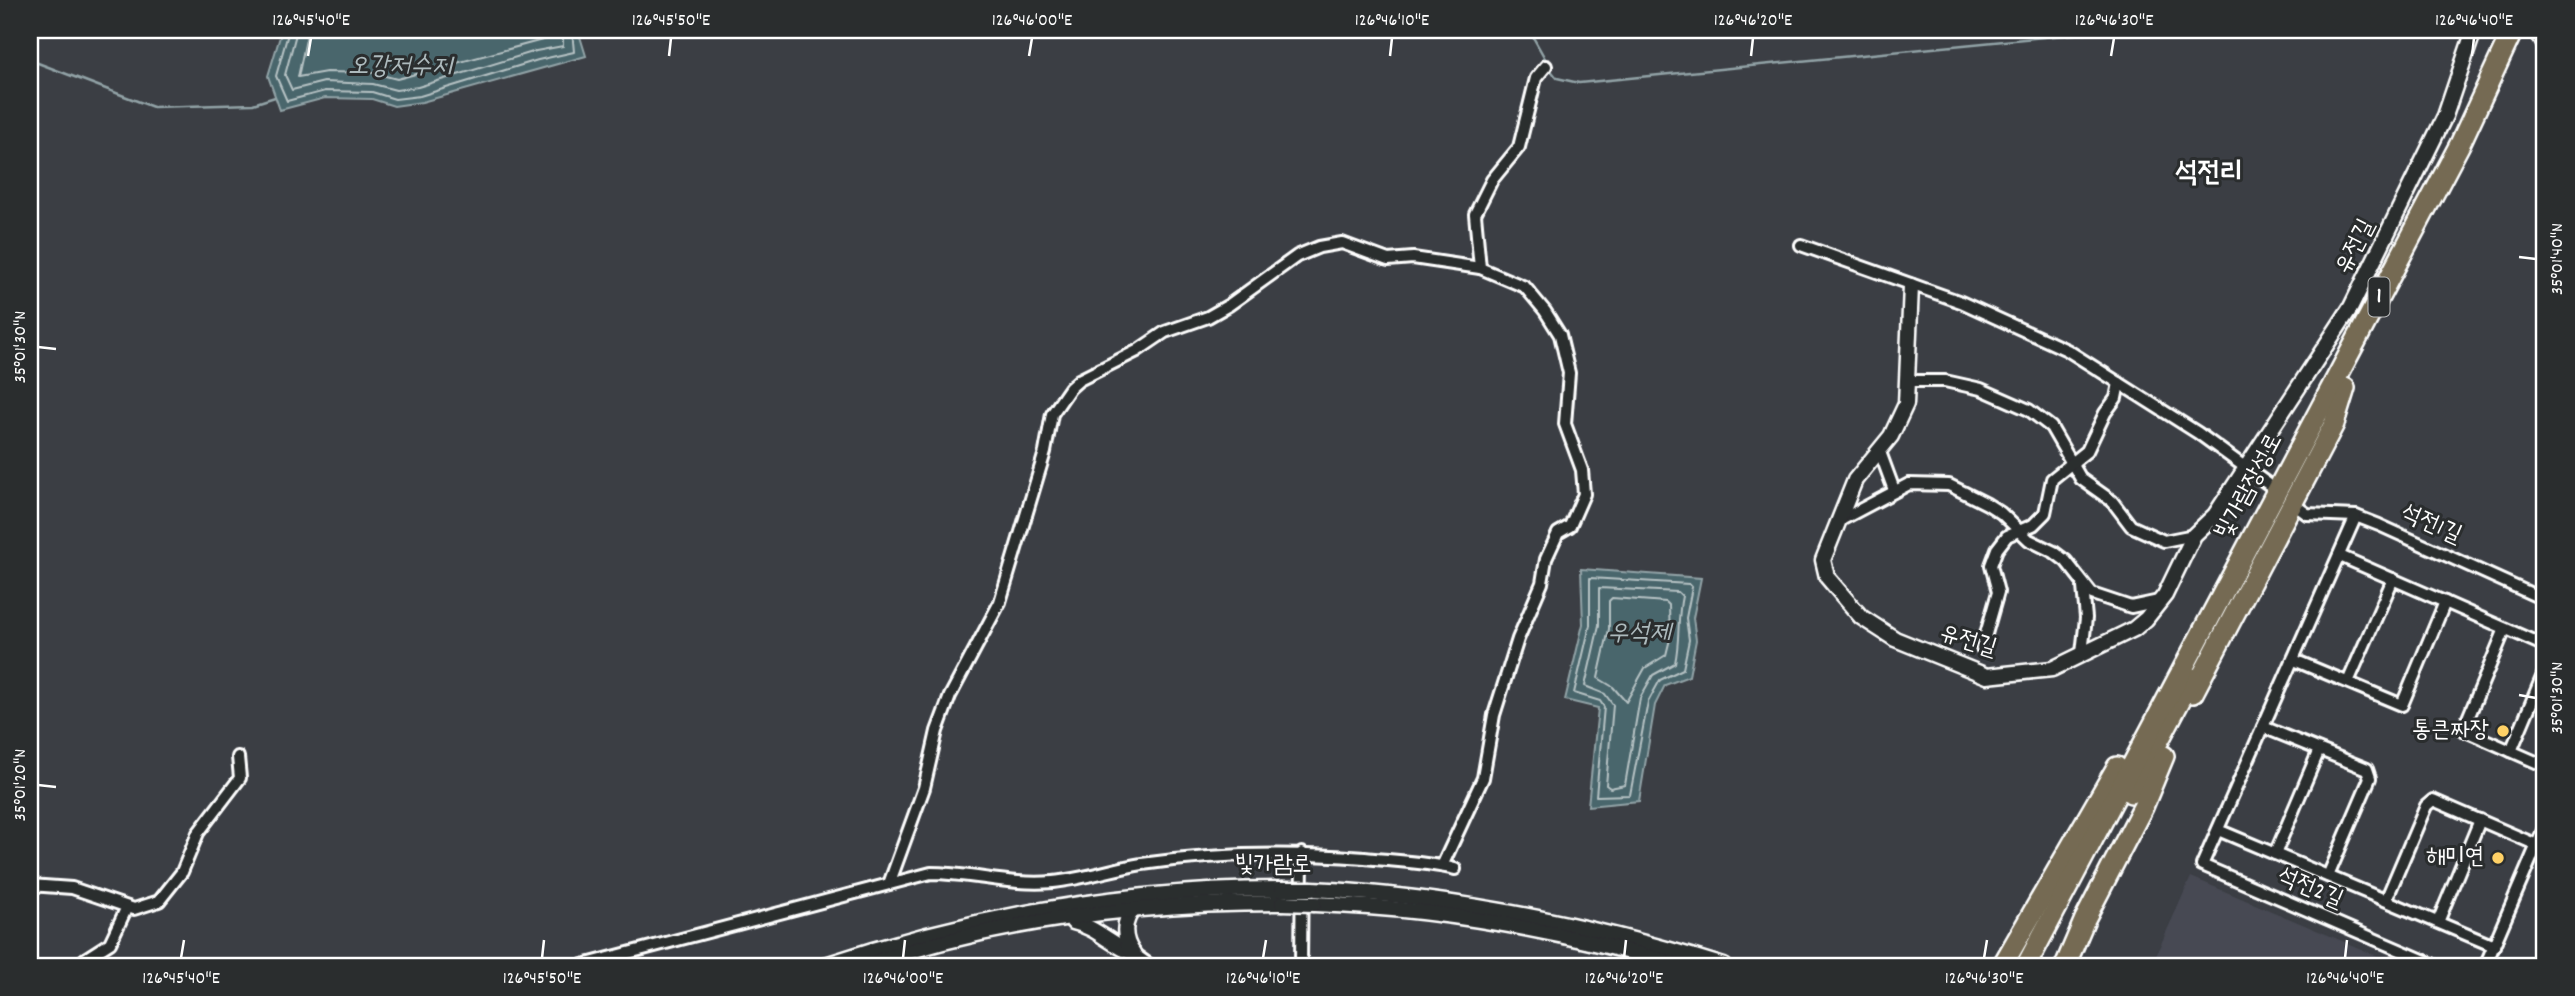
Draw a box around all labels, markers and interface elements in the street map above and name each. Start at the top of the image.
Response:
text: 126°45'40"E [272,9,350,34]
text: 126°45'50"E [632,9,710,34]
text: 126°46'00"E [992,9,1072,34]
text: 126°46'10"E [1355,9,1429,34]
text: 126°46'20"E [1714,9,1792,34]
text: 126°46'30"E [2075,9,2153,34]
text: 126°46'40"E [2435,9,2513,34]
water label: 오강저수지 [348,49,455,86]
district label: 석전리 [2175,155,2243,195]
street label: 유전길 [2328,213,2384,281]
text: 35°01'40"N [2546,223,2571,295]
road number: 1 [2368,278,2390,316]
text: 35°01'30"N [9,311,34,383]
street label: 빛가람장성로 [2208,428,2292,546]
street label: 석전1길 [2395,497,2467,553]
water label: 우석제 [1608,616,1674,653]
street label: 유전길 [1935,617,2001,667]
text: 35°01'30"N [2546,662,2571,734]
place label: 통큰짜장 [2412,714,2489,748]
marker: 통큰짜장 [2495,723,2511,739]
text: 35°01'20"N [9,749,34,821]
place label: 해미연 [2426,841,2484,875]
street label: 빛가람로 [1234,849,1312,883]
marker: 해미연 [2490,850,2506,866]
street label: 석전2길 [2272,860,2348,918]
text: 126°45'40"E [142,967,220,992]
text: 126°45'50"E [503,967,581,992]
text: 126°46'00"E [863,967,943,992]
text: 126°46'10"E [1226,967,1300,992]
text: 126°46'20"E [1585,967,1663,992]
text: 126°46'30"E [1945,967,2023,992]
text: 126°46'40"E [2306,967,2384,992]

